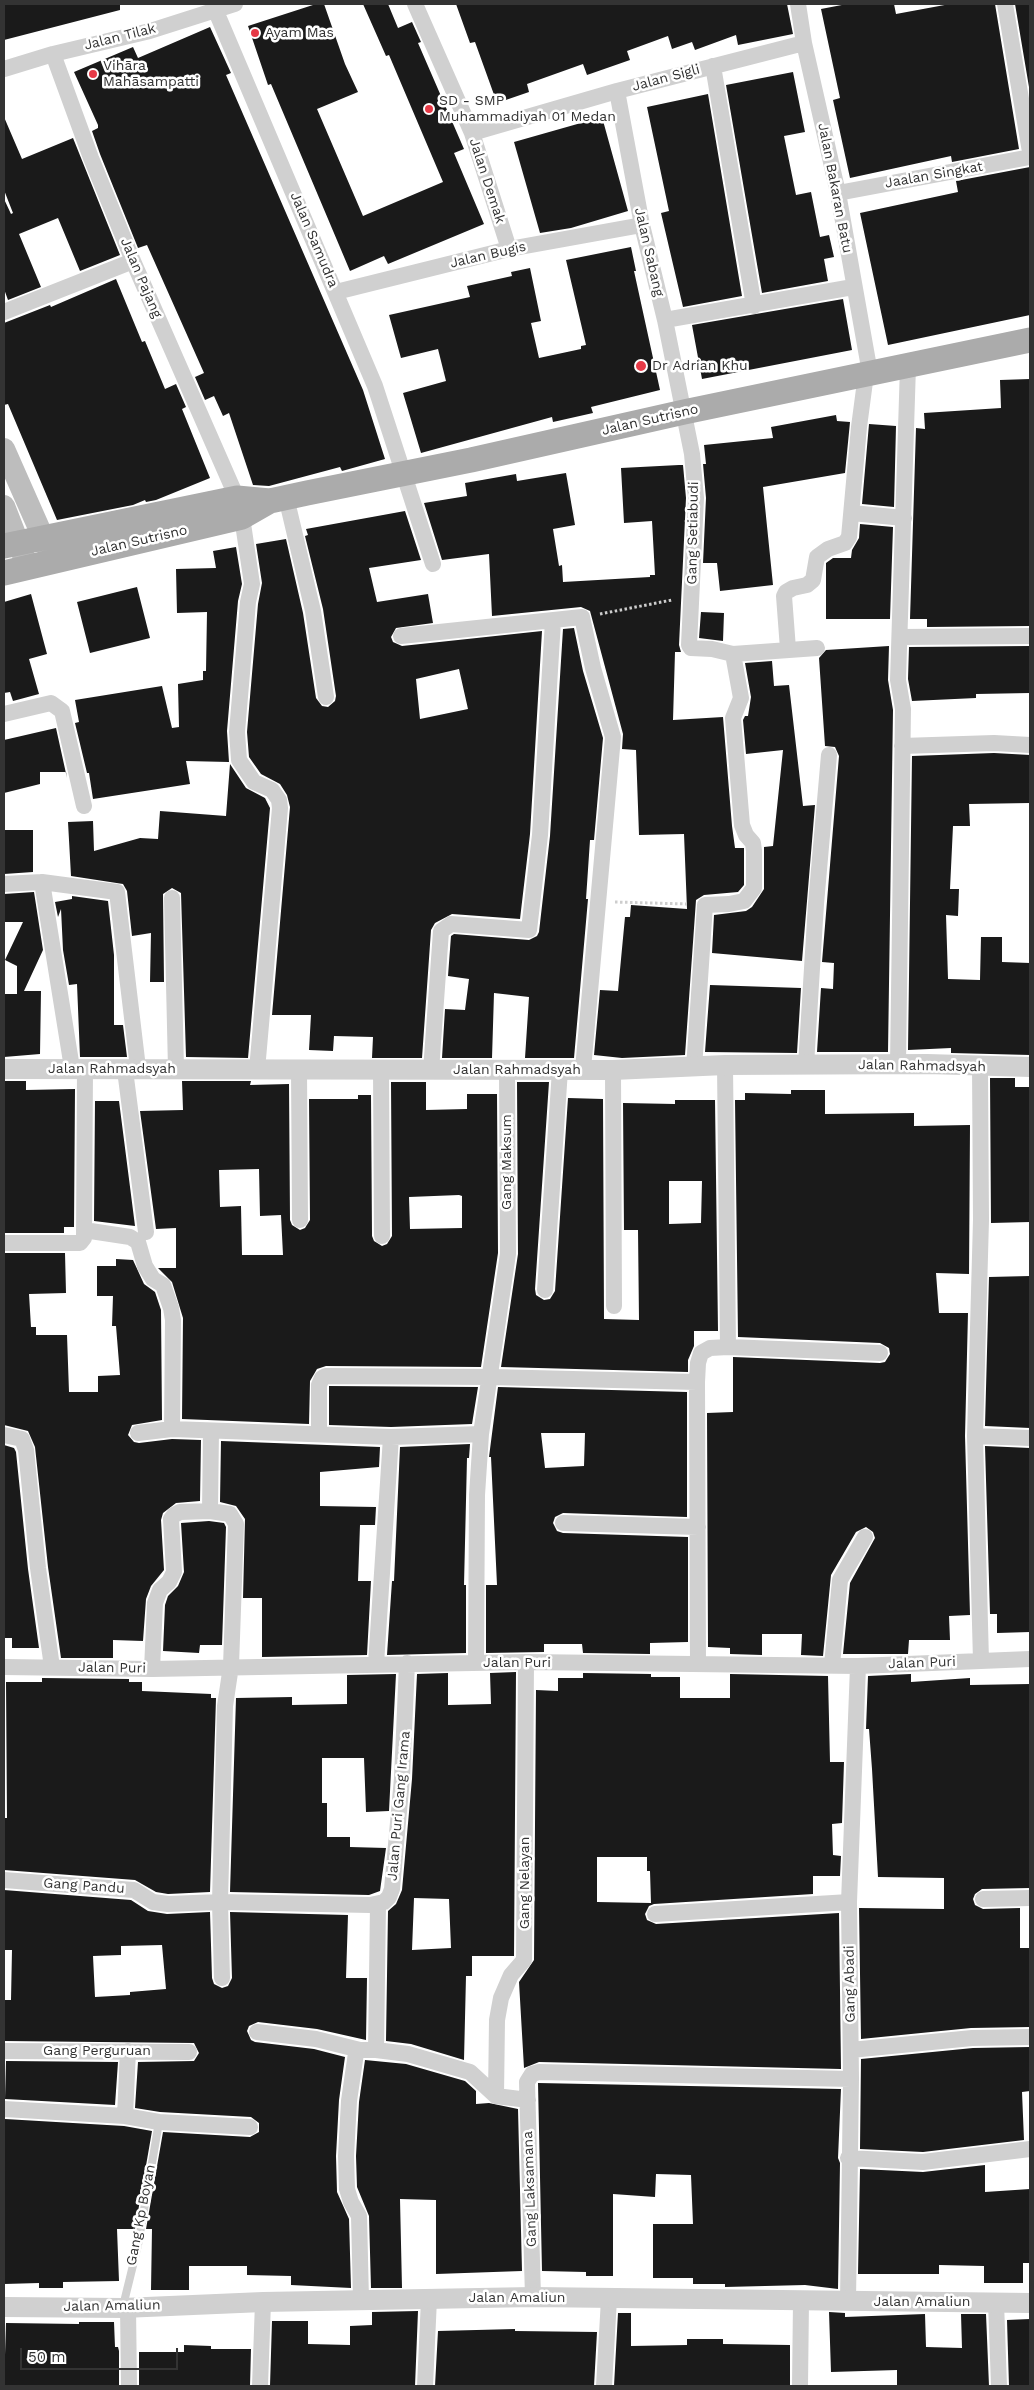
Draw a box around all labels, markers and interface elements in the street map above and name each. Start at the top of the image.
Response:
street label: Jalan Tilak [82,20,158,54]
place label: Ayam Mas [265,25,334,41]
marker: Ayam Mas [249,27,261,39]
place label: Vihāra Mahāsampatti [103,58,199,90]
street label: Jalan Sigli [630,61,702,95]
marker: Vihāra Mahāsampatti [87,68,99,80]
place label: SD - SMP Muhammadiyah 01 Medan [439,93,616,125]
marker: SD - SMP Muhammadiyah 01 Medan [423,103,435,115]
street label: Jalan Bakaran Batu [814,122,856,254]
street label: Jalan Demak [465,136,509,226]
street label: Jaalan Singkat [884,158,984,192]
street label: Jalan Samudra [286,190,342,290]
street label: Jalan Sabang [631,206,667,298]
street label: Jalan Pajang [117,235,165,321]
street label: Jalan Bugis [448,238,528,272]
place label: Dr Adrian Khu [652,358,748,374]
marker: Dr Adrian Khu [634,359,648,373]
street label: Jalan Sutrisno [600,401,700,439]
street label: Gang Setiabudi [684,481,702,585]
street label: Jalan Sutrisno [89,522,189,560]
street label: Jalan Rahmadsyah [858,1056,986,1076]
street label: Jalan Rahmadsyah [48,1061,176,1077]
street label: Jalan Rahmadsyah [453,1062,581,1078]
street label: Gang Maksum [499,1114,515,1210]
street label: Jalan Puri [888,1653,956,1673]
street label: Jalan Puri [483,1655,551,1671]
street label: Jalan Puri [78,1659,146,1677]
street label: Jalan Puri Gang Irama [384,1730,414,1882]
street label: Gang Nelayan [517,1837,533,1929]
street label: Gang Pandu [43,1875,125,1897]
street label: Gang Abadi [841,1945,859,2023]
street label: Gang Perguruan [43,2043,151,2059]
street label: Gang Laksamana [520,2131,540,2247]
street label: Gang Kp Boyan [123,2163,159,2267]
street label: Jalan Amaliun [468,2290,566,2306]
street label: Jalan Amaliun [873,2294,971,2310]
street label: Jalan Amaliun [63,2297,161,2315]
scale bar [22,2338,180,2370]
text: 50 m [28,2348,65,2366]

